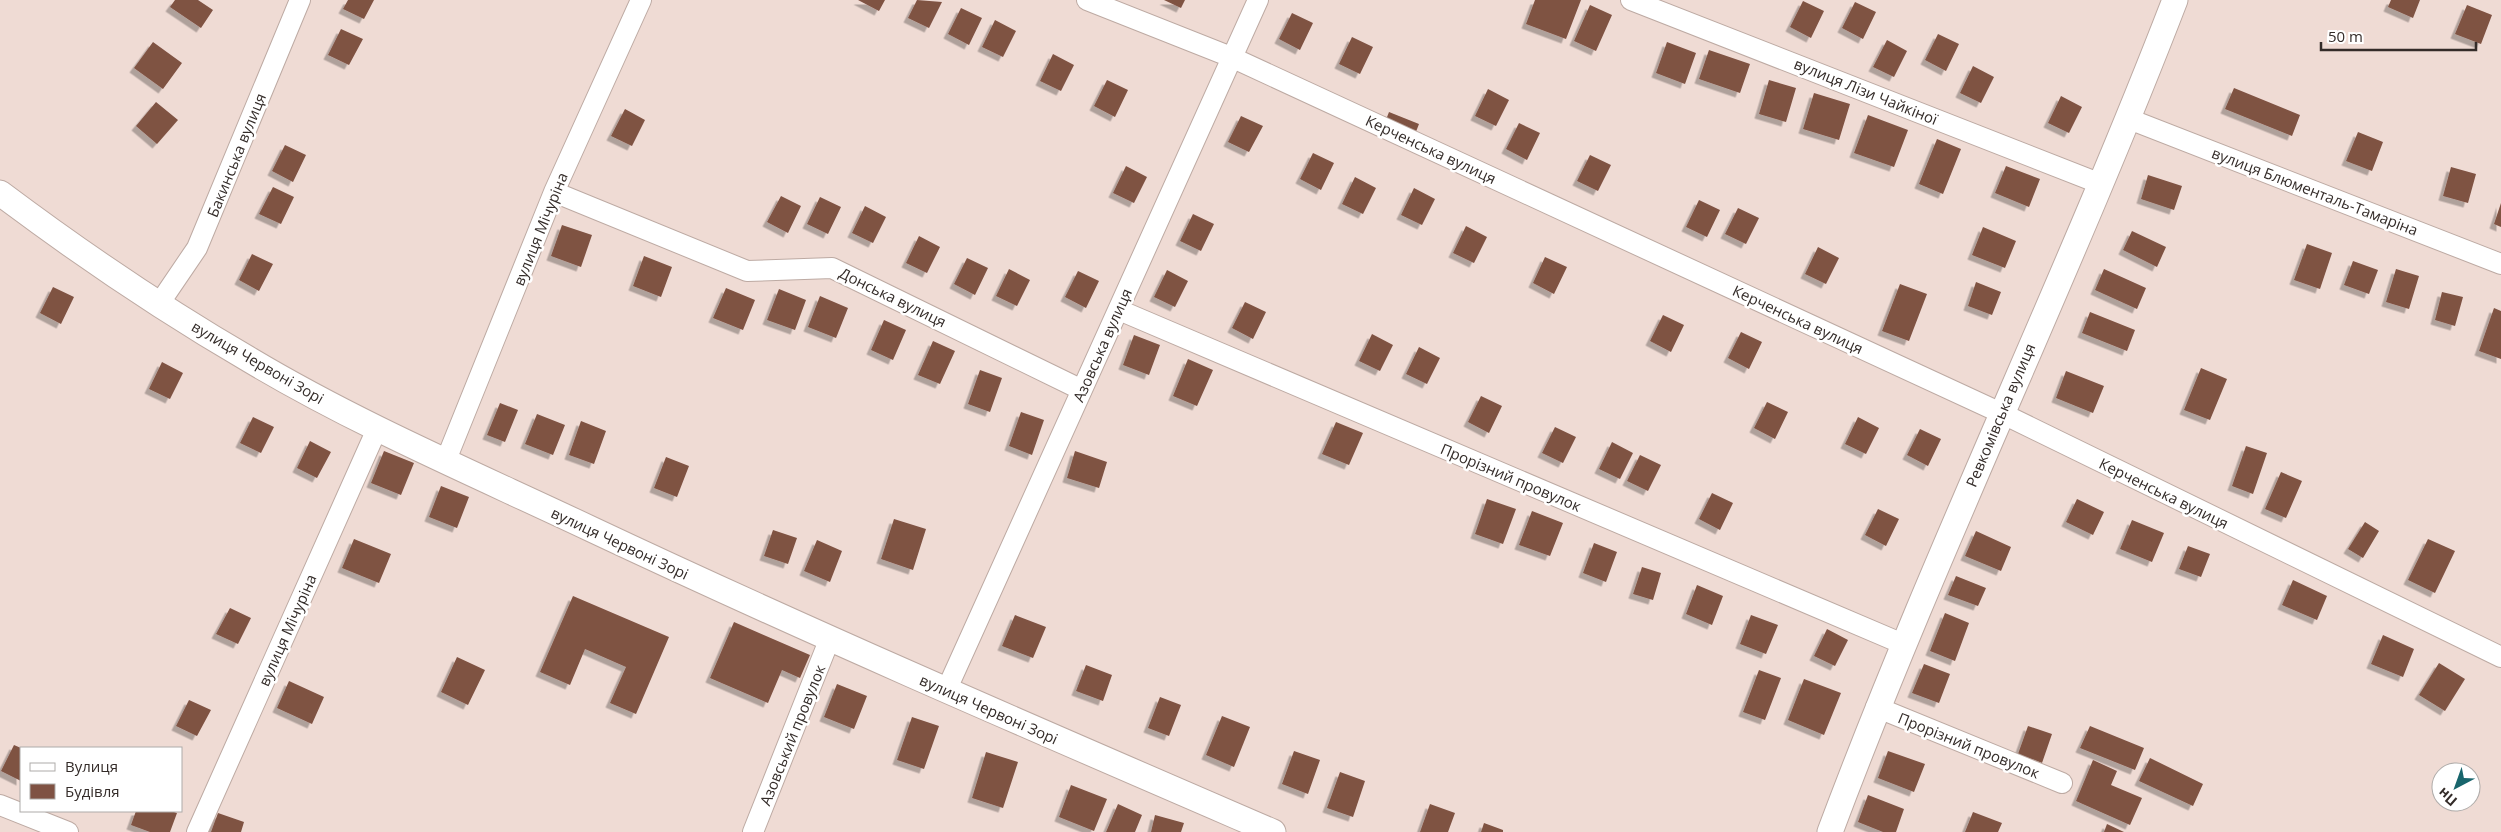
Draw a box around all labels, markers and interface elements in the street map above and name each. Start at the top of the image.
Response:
scale bar [2321,20,2476,52]
text: 50 m [2328,26,2363,46]
street label: вулиця Лізи Чайкіної [1791,53,1941,129]
street label: Бакинська вулиця [202,90,270,220]
street label: Керченська вулиця [1363,110,1499,188]
street label: вулиця Блюменталь-Тамаріна [2209,142,2421,240]
street label: вулиця Мічуріна [508,169,572,289]
street label: Донська вулиця [836,262,950,332]
street label: Керченська вулиця [1730,280,1866,358]
street label: Азовська вулиця [1068,285,1136,405]
street label: вулиця Червоні Зорі [188,316,328,408]
street label: Ревкомівська вулиця [1961,340,2039,490]
street label: Прорізний провулок [1438,438,1585,516]
street label: Керченська вулиця [2096,453,2232,533]
street label: вулиця Червоні Зорі [548,502,692,584]
street label: вулиця Мічуріна [253,571,321,689]
street label: Азовський провулок [755,661,829,808]
street label: вулиця Червоні Зорі [917,669,1061,749]
street label: Прорізний провулок [1895,707,2043,783]
legend [20,747,182,812]
text: Вулиця [65,756,118,776]
north arrow [2431,762,2481,812]
text: Будівля [65,781,120,801]
text: Пн [2433,784,2461,811]

